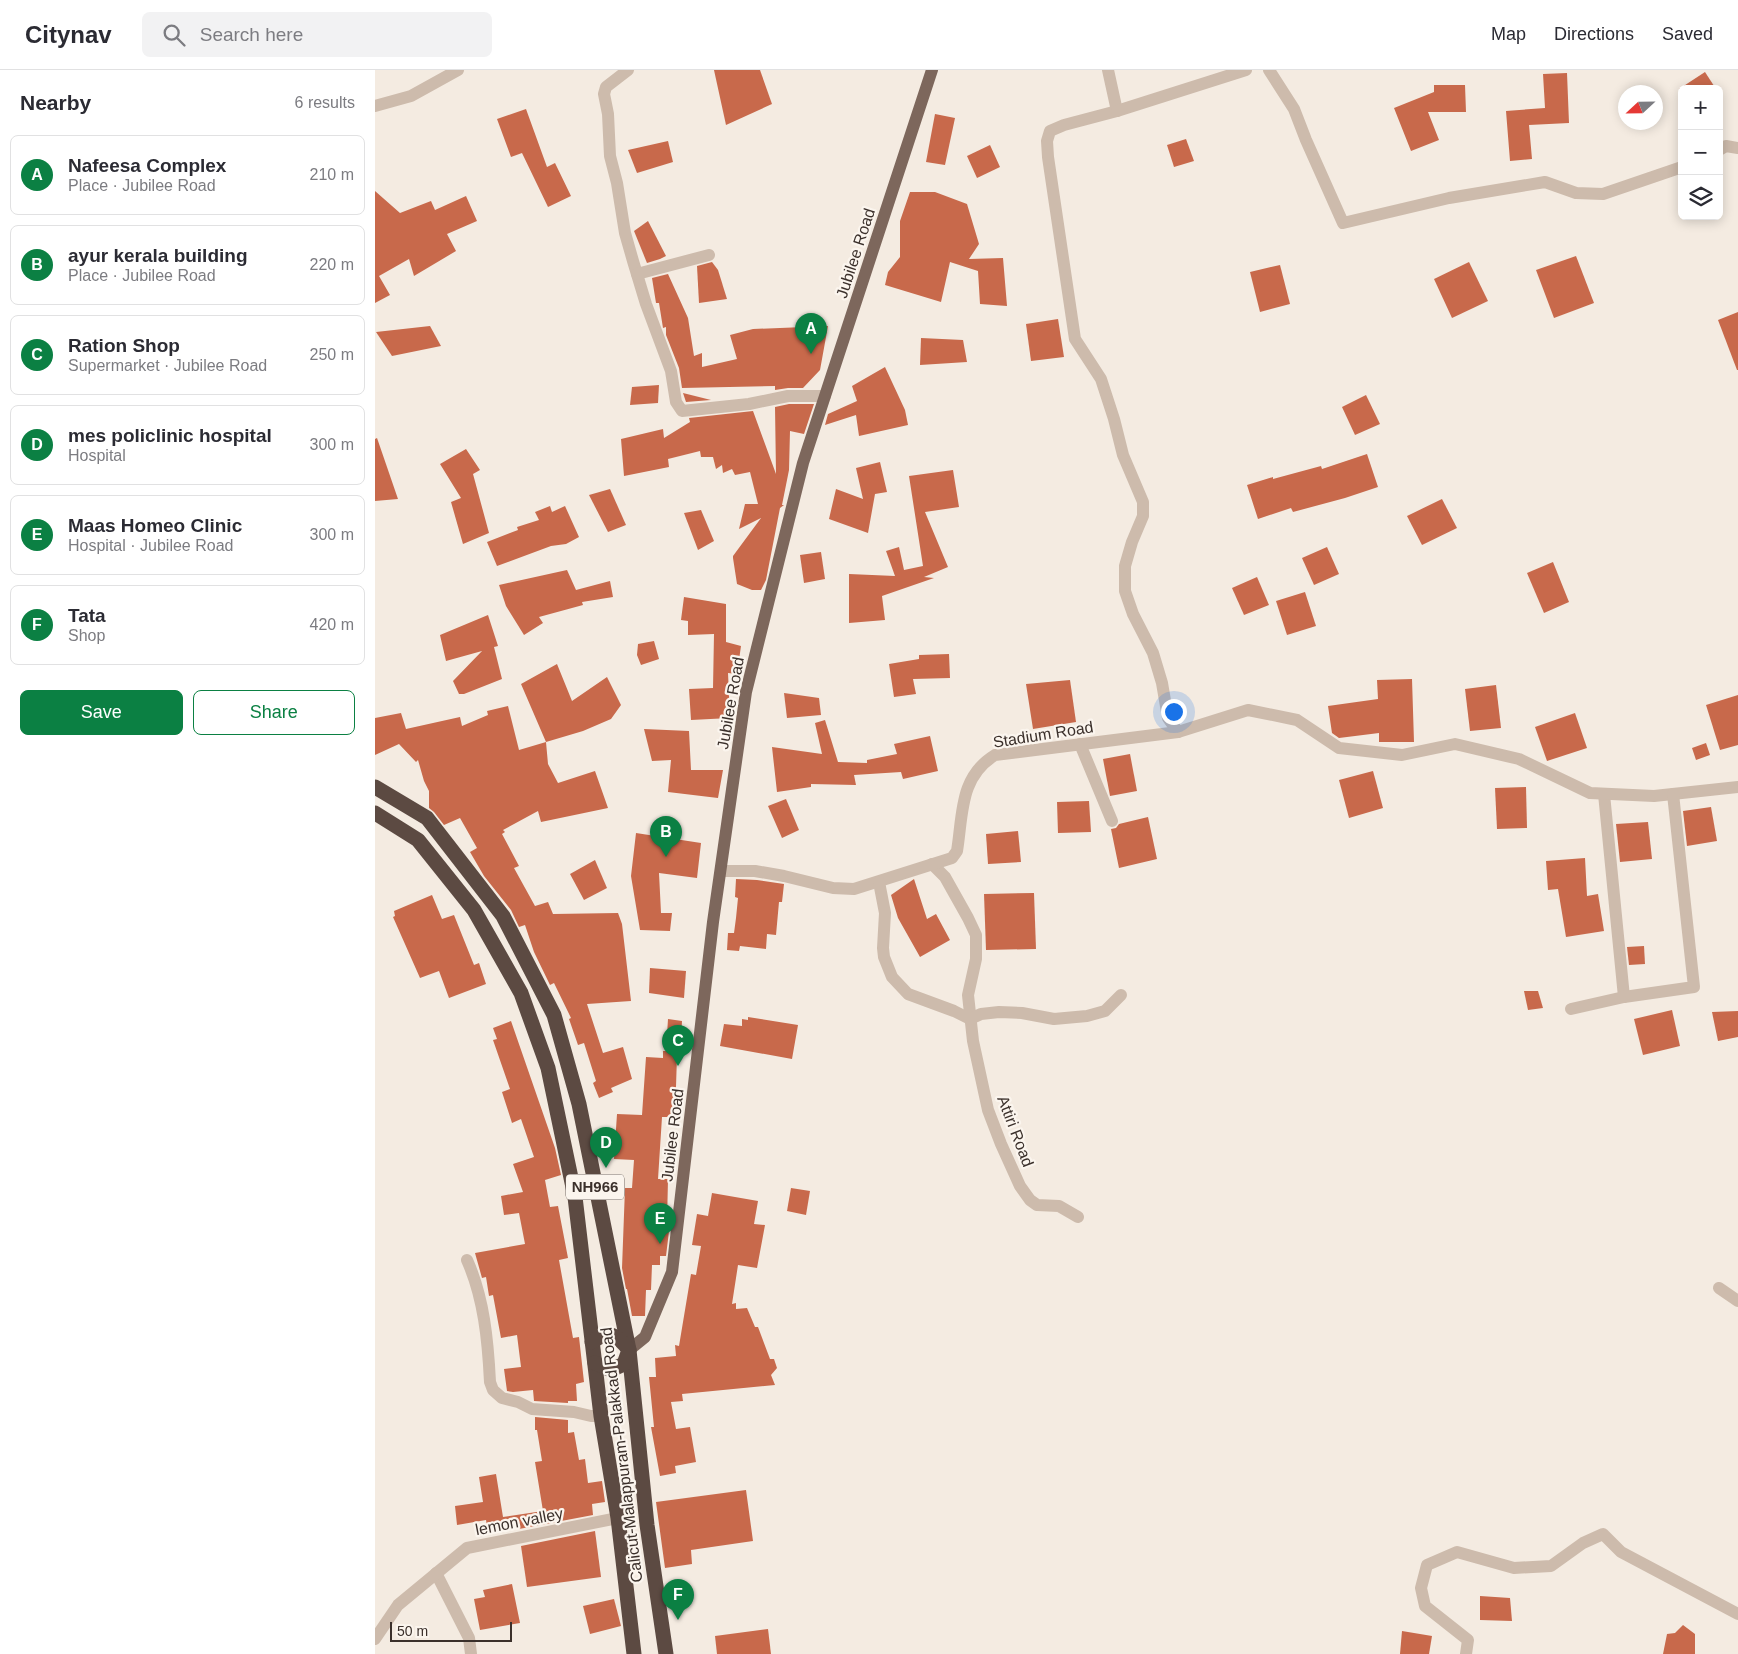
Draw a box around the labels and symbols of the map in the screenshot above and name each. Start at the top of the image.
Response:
north arrow [1618,85,1663,130]
street label: Jubilee Road [833,206,878,300]
pin: A [795,313,827,354]
street label: Jubilee Road [714,656,747,751]
your location [1161,699,1187,725]
street label: Stadium Road [992,718,1094,751]
pin: B [650,816,682,857]
pin: C [662,1025,694,1066]
street label: Jubilee Road [658,1088,687,1182]
street label: Attiri Road [994,1093,1037,1169]
pin: D [590,1127,622,1168]
road number: NH966 [566,1174,624,1200]
pin: E [644,1203,676,1244]
street label: Calicut-Malappuram-Palakkad Road [597,1326,646,1584]
street label: lemon valley [474,1505,564,1538]
pin: F [662,1579,694,1620]
scale bar [390,1619,513,1642]

